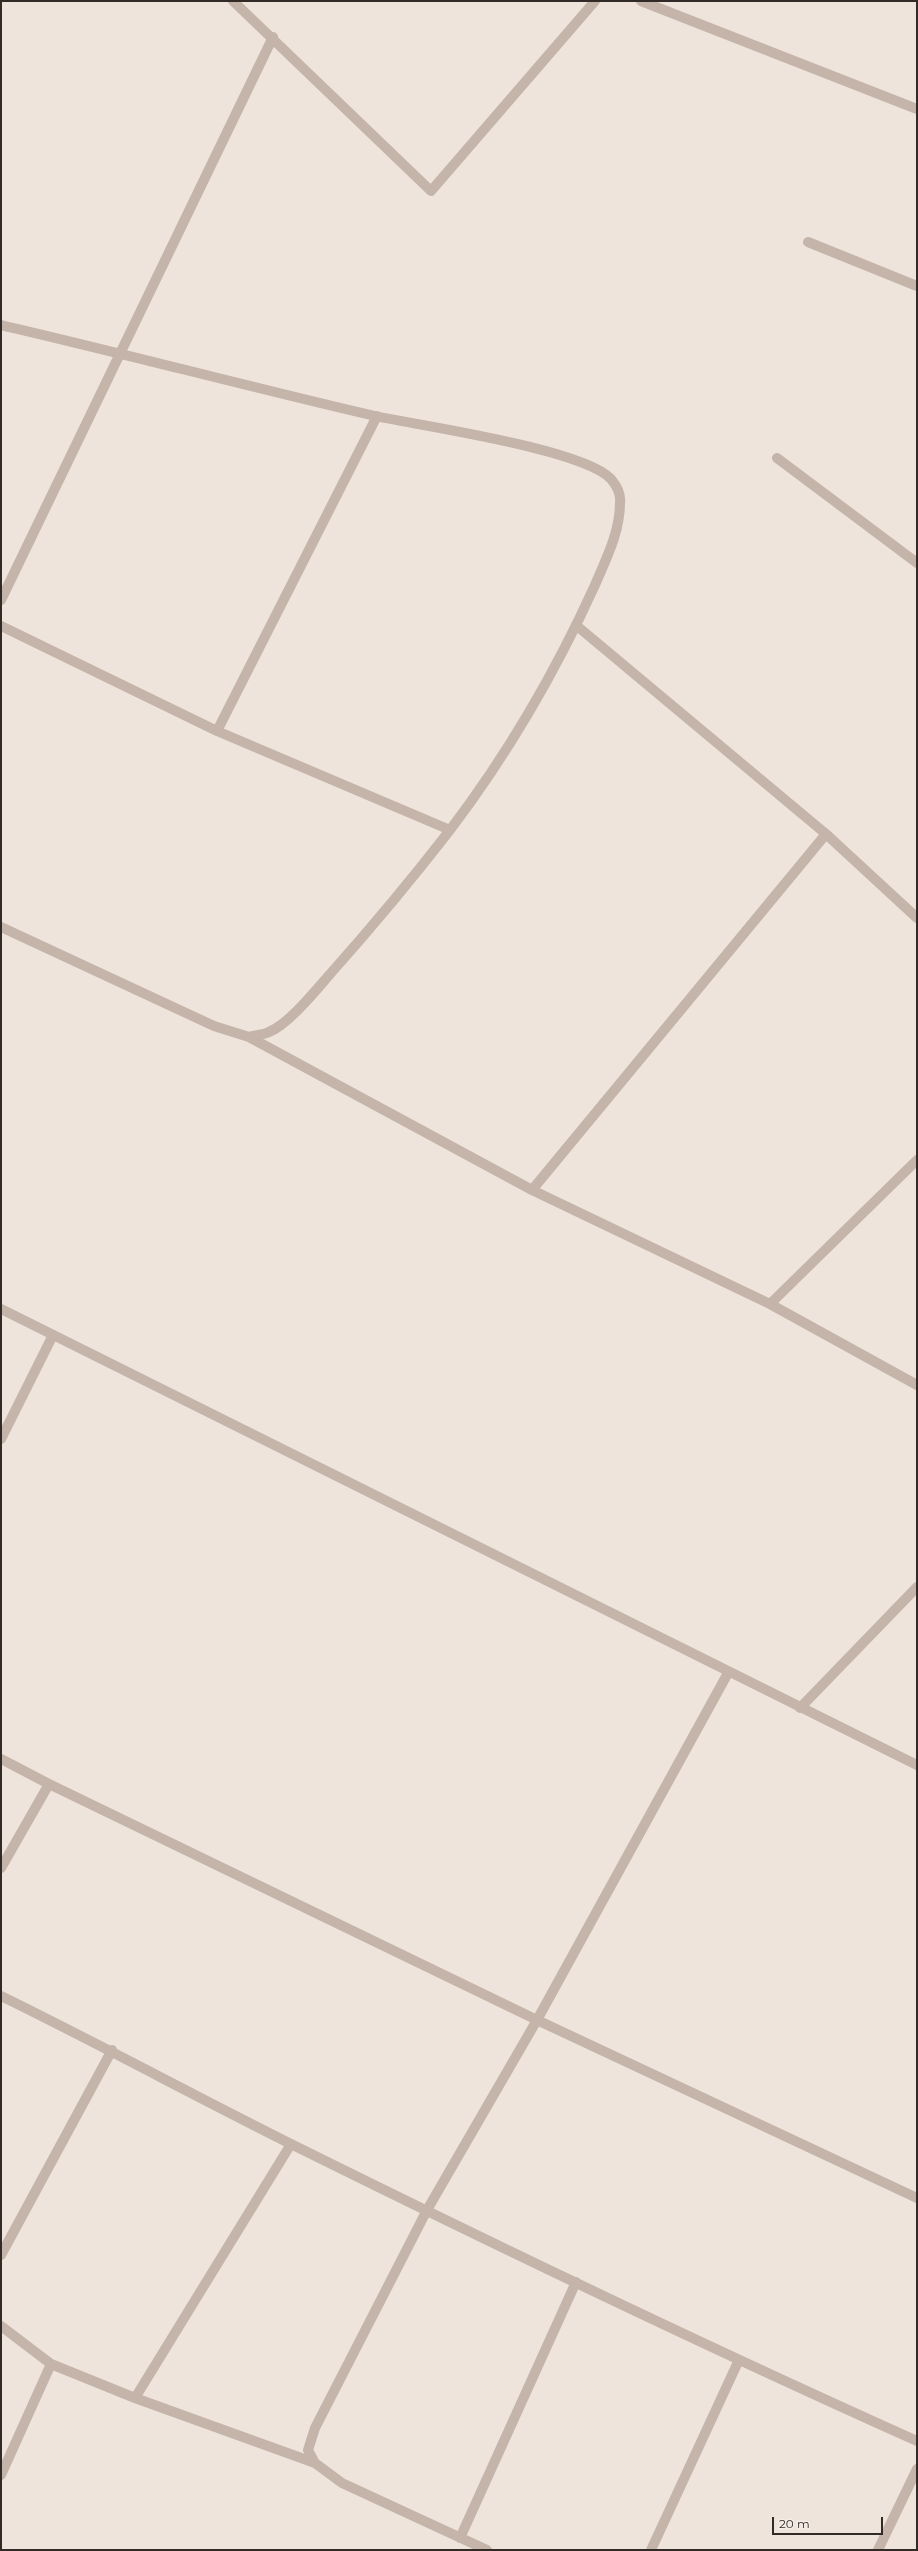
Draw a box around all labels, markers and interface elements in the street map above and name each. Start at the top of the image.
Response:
scale bar [774,2509,885,2535]
text: 20 m [779,2516,810,2531]

